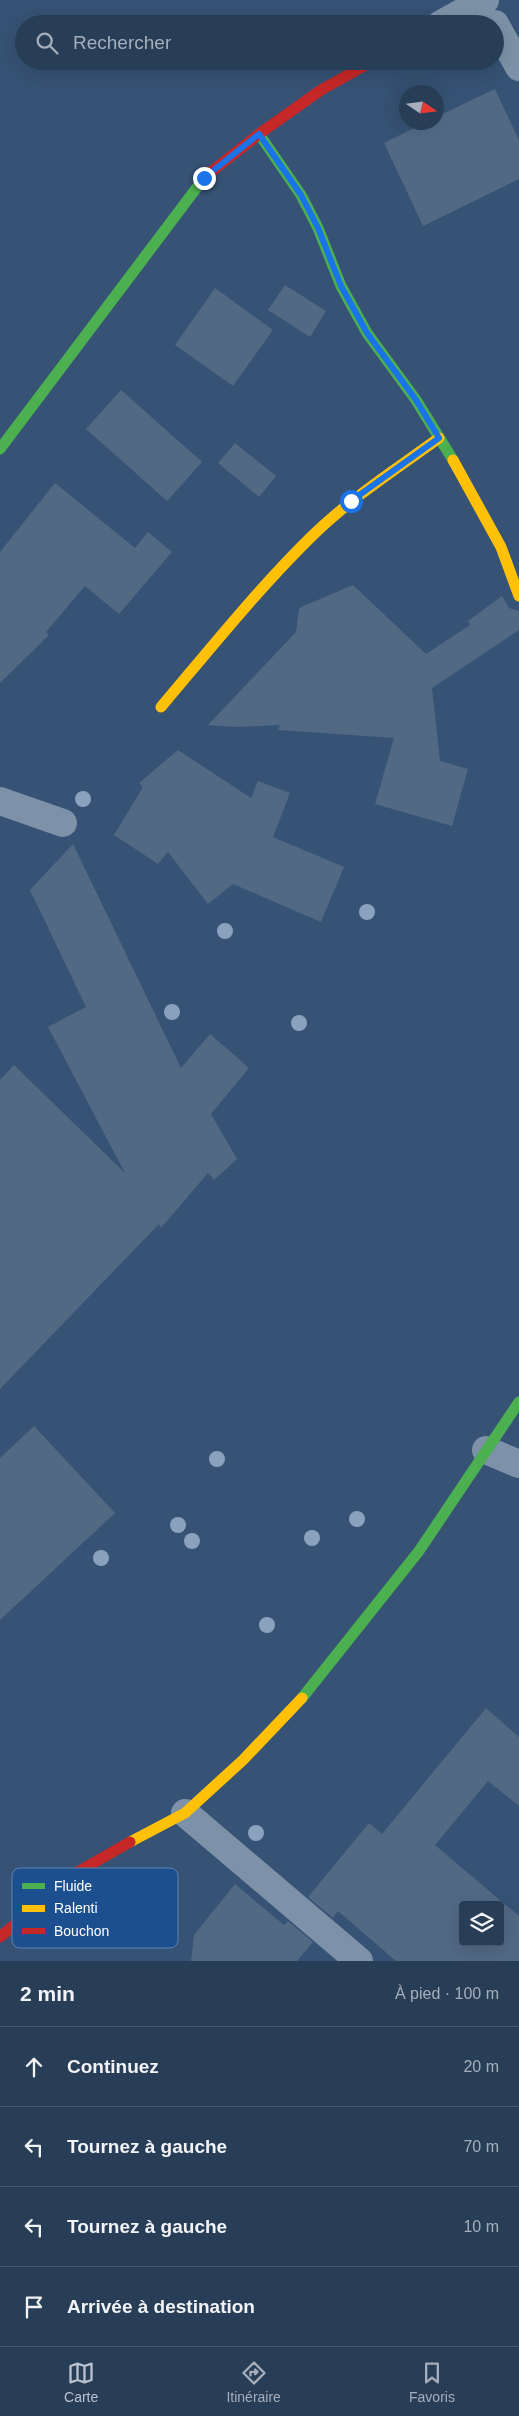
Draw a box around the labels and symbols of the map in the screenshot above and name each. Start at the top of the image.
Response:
north arrow [399,85,444,130]
route end [193,167,216,190]
route start [340,490,363,513]
legend [12,1868,178,1948]
text: Fluide [54,1878,92,1894]
text: Ralenti [54,1900,98,1916]
text: Bouchon [54,1923,109,1939]

